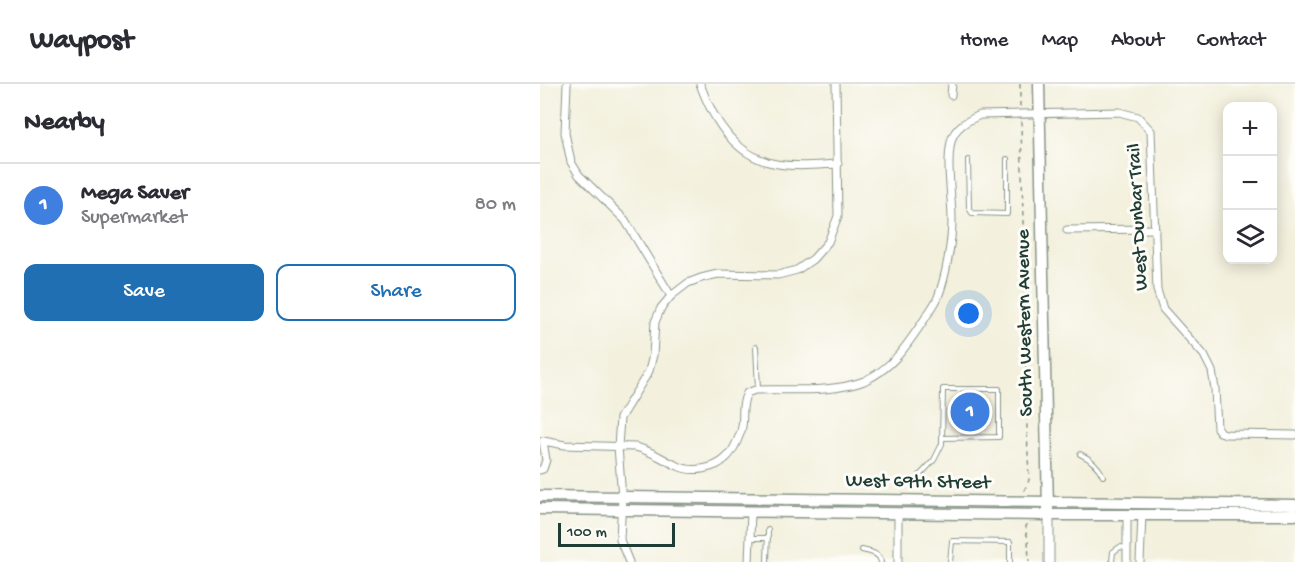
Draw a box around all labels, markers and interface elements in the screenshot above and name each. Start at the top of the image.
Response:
text: Waypost [30,25,133,58]
text: Home [960,29,1008,54]
text: Map [1041,29,1078,54]
text: About [1111,29,1164,54]
text: Contact [1197,29,1265,54]
map controls [1223,102,1277,264]
button: + [1223,102,1277,156]
text: Nearby [24,108,105,139]
street label: West Dunbar Trail [1124,143,1154,291]
button: − [1223,156,1277,210]
text: Mega Saver [81,181,189,207]
text: 1 [39,194,48,217]
text: 80 m [475,194,516,217]
text: Supermarket [81,207,187,230]
button: layers [1223,210,1277,264]
street label: South Western Avenue [1013,228,1039,417]
button: Save [24,264,264,321]
button: Share [276,264,516,321]
your location [954,299,983,328]
pin: 1 [950,390,990,434]
street label: West 69th Street [845,470,992,496]
scale bar [558,520,675,548]
text: 100 m [567,524,607,543]

